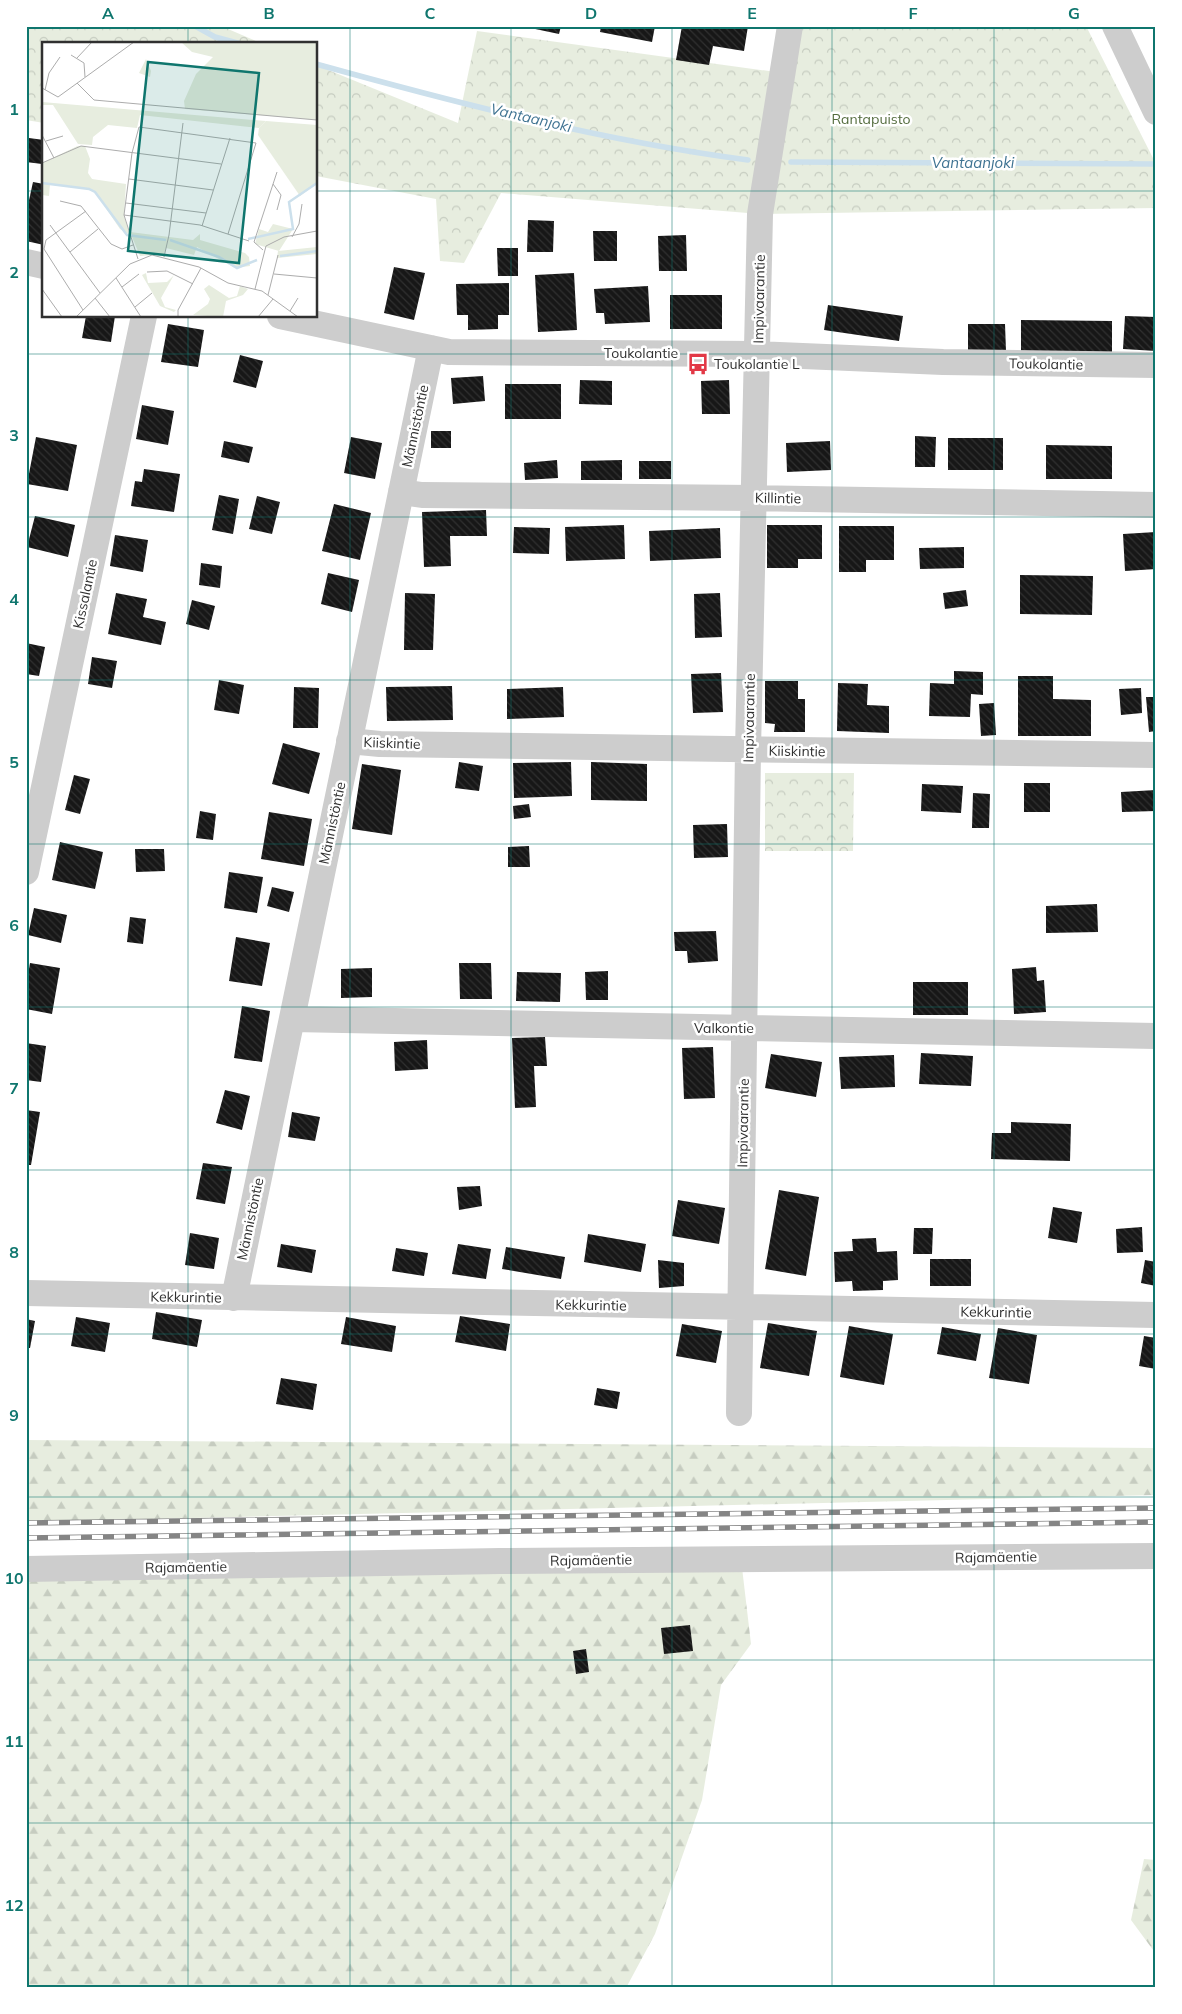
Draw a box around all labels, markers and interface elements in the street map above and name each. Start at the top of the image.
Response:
text: A [102,3,114,23]
text: B [263,3,275,23]
text: C [425,3,436,23]
text: D [585,3,597,23]
text: E [747,3,757,23]
text: F [908,3,918,23]
text: G [1068,3,1080,23]
inset map [42,42,318,318]
text: 1 [9,99,19,119]
water label: Vantaanjoki [489,99,574,136]
park label: Rantapuisto [831,110,911,128]
water label: Vantaanjoki [932,153,1015,172]
street label: Impivaarantie [749,254,769,344]
text: 2 [9,262,19,282]
street label: Toukolantie [604,344,678,362]
bus stop icon: Toukolantie L [685,351,711,377]
street label: Toukolantie [1009,354,1083,374]
place label: Toukolantie L [714,355,800,373]
street label: Männistöntie [397,383,433,469]
text: 3 [9,425,19,445]
street label: Killintie [755,489,801,507]
street label: Kissalantie [69,558,101,630]
text: 4 [9,589,19,609]
street label: Impivaarantie [739,673,759,763]
street label: Kiiskintie [363,733,421,753]
street label: Kiiskintie [768,742,826,760]
text: 5 [9,752,19,772]
street label: Männistöntie [314,780,350,866]
text: 6 [9,915,19,935]
street label: Valkontie [694,1019,754,1037]
text: 7 [9,1078,19,1098]
street label: Impivaarantie [733,1078,753,1168]
street label: Männistöntie [232,1176,268,1262]
text: 8 [9,1242,19,1262]
street label: Kekkurintie [150,1287,222,1307]
street label: Kekkurintie [555,1295,627,1315]
street label: Kekkurintie [960,1302,1032,1322]
text: 9 [9,1405,19,1425]
street label: Rajamäentie [955,1547,1037,1567]
street label: Rajamäentie [550,1550,632,1570]
street label: Rajamäentie [145,1557,227,1577]
text: 10 [4,1568,24,1588]
text: 11 [4,1731,24,1751]
text: 12 [4,1895,24,1915]

